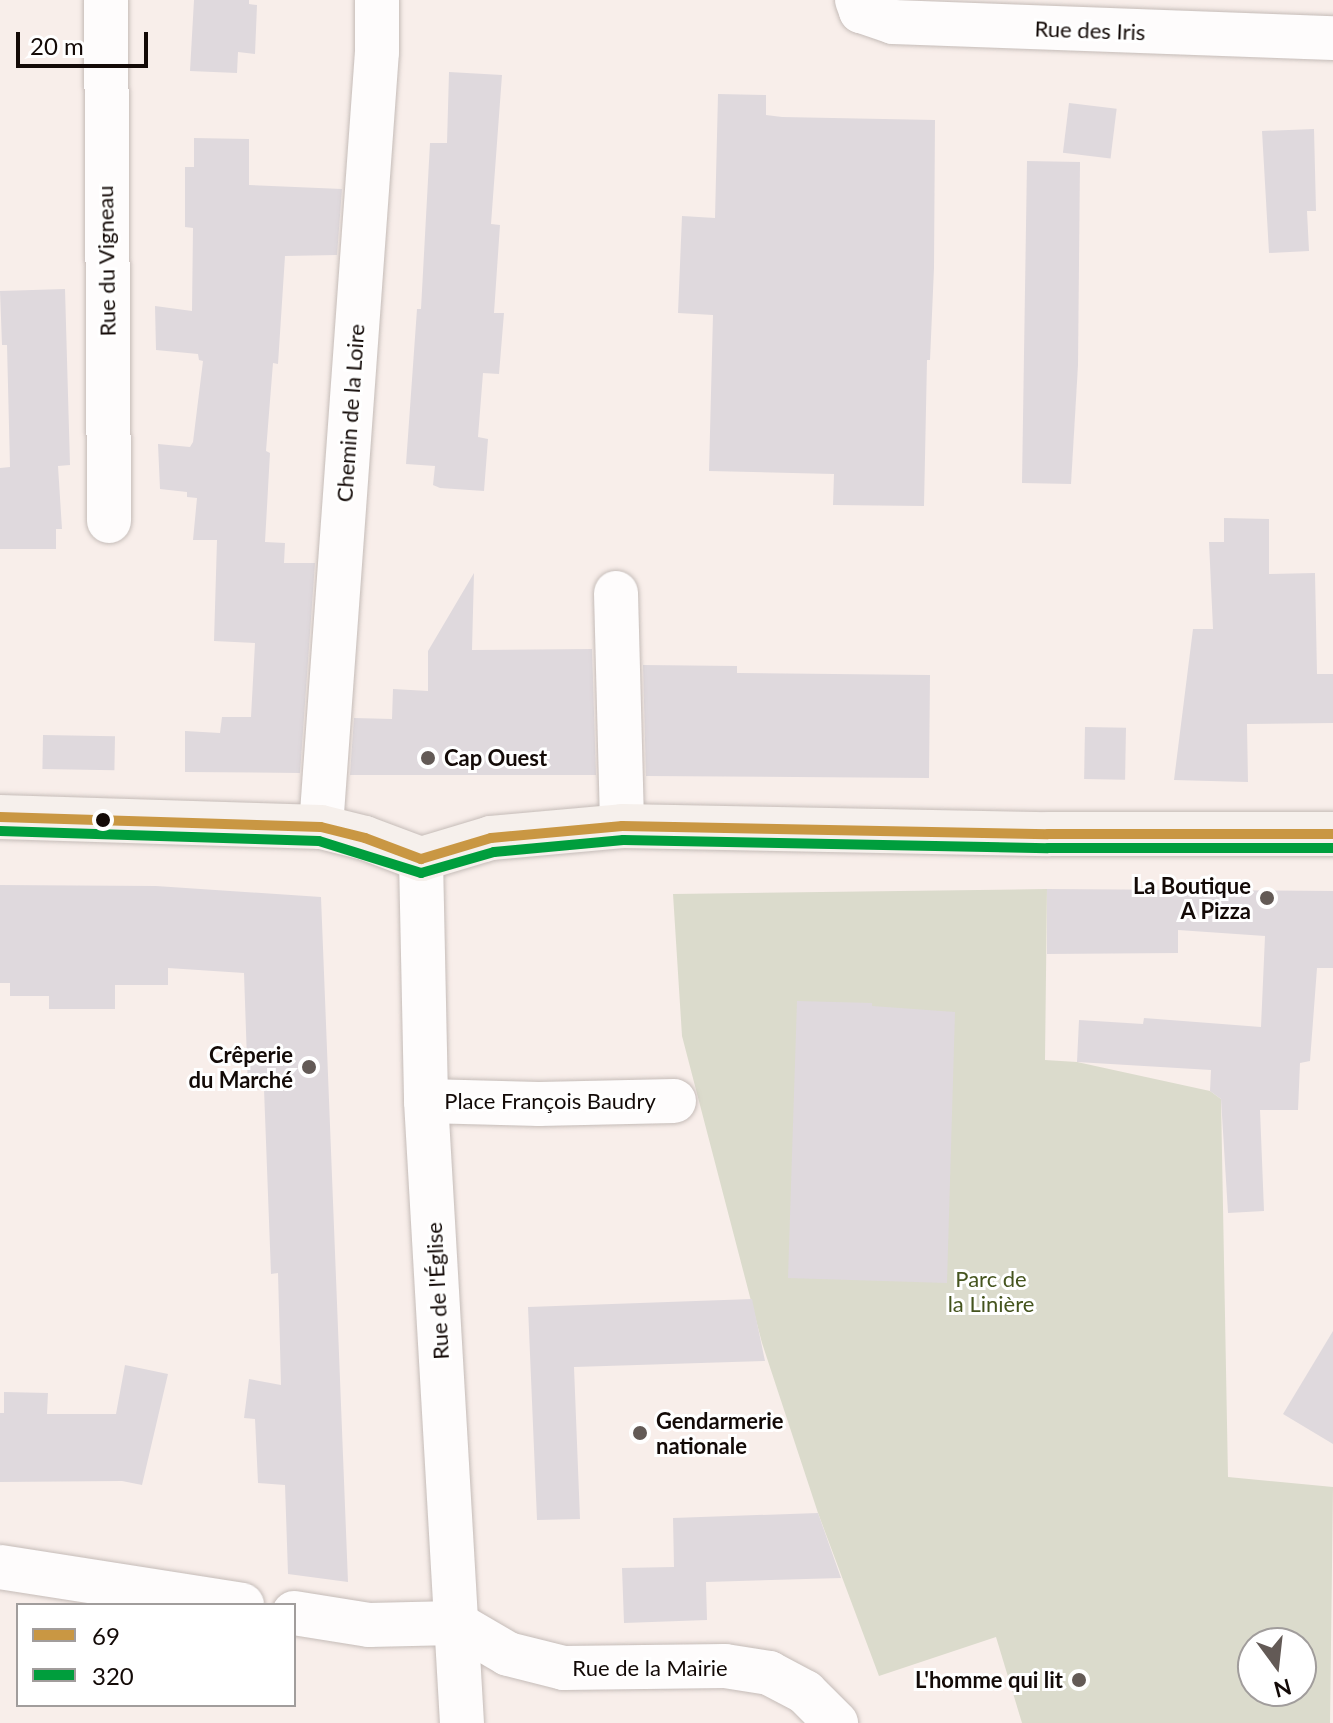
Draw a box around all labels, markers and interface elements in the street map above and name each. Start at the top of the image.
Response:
street label: Rue des Iris [1034,15,1146,45]
scale bar [20,16,152,66]
text: 20 m [30,31,84,60]
street label: Rue du Vigneau [91,185,121,337]
street label: Chemin de la Loire [331,323,369,503]
place label: Cap Ouest [444,745,547,771]
marker: Cap Ouest [419,749,437,767]
unlabelled marker [95,812,111,828]
place label: La Boutique A Pizza [1133,872,1251,924]
marker: La Boutique A Pizza [1258,889,1276,907]
place label: Crêperie du Marché [188,1041,293,1092]
marker: Crêperie du Marché [300,1058,318,1076]
street label: Place François Baudry [444,1088,656,1114]
street label: Rue de l'Église [420,1222,454,1360]
park label: Parc de la Linière [948,1265,1034,1316]
place label: Gendarmerie nationale [656,1407,784,1458]
marker: Gendarmerie nationale [631,1424,649,1442]
legend [16,1603,296,1707]
text: 69 [92,1621,120,1650]
north arrow [1237,1627,1317,1707]
street label: Rue de la Mairie [572,1655,728,1681]
text: 320 [92,1661,134,1690]
place label: L'homme qui lit [915,1667,1063,1693]
marker: L'homme qui lit [1070,1671,1088,1689]
text: N [1271,1673,1295,1704]

